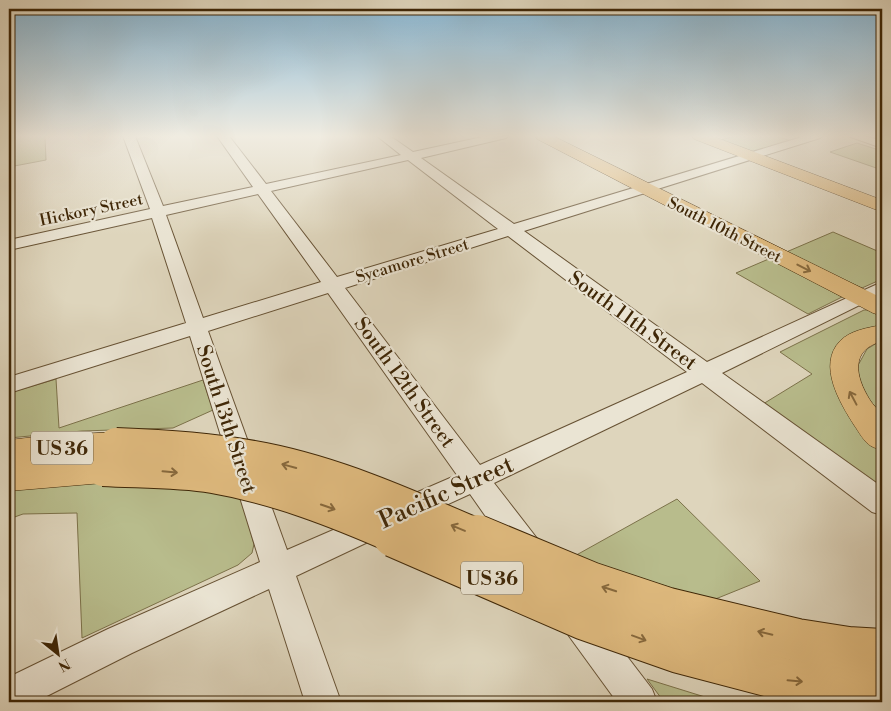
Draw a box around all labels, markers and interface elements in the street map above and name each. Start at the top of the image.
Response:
street label: Hickory Street [38,189,145,231]
street label: South 10th Street [664,193,785,267]
street label: Sycamore Street [353,234,472,288]
one-way arrow [796,264,811,273]
street label: South 11th Street [563,266,701,376]
street label: South 12th Street [348,313,460,453]
street label: South 13th Street [190,342,261,497]
one-way arrow [848,391,857,406]
road number: US 36 [31,432,93,464]
street label: Pacific Street [374,450,519,536]
one-way arrow [282,461,298,470]
one-way arrow [161,467,177,477]
one-way arrow [319,503,335,512]
one-way arrow [451,523,466,533]
road number: US 36 [461,562,523,594]
one-way arrow [601,584,617,593]
north arrow [32,628,82,678]
one-way arrow [757,628,773,637]
one-way arrow [630,634,646,643]
text: N [55,654,73,675]
one-way arrow [787,676,803,686]

